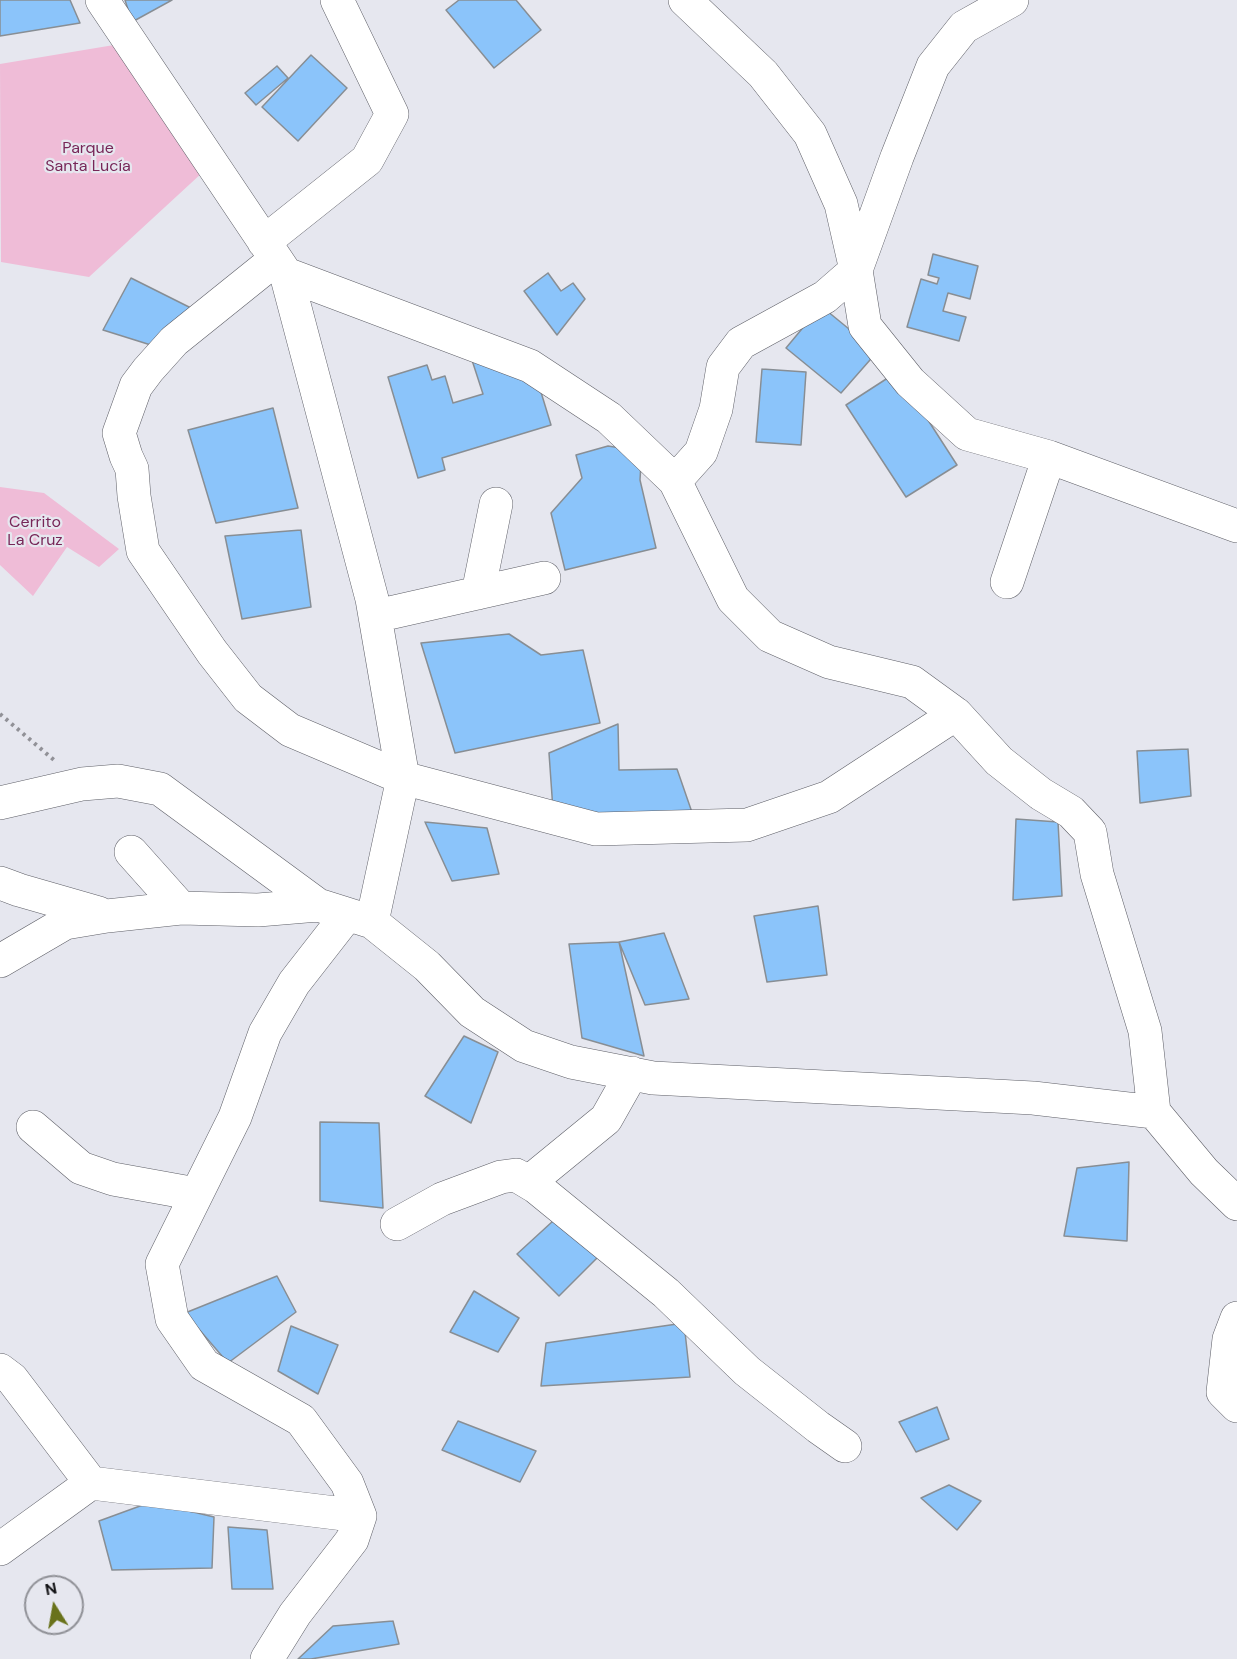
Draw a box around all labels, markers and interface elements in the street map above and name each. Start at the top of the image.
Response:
park label: Parque Santa Lucía [45,139,131,177]
park label: Cerrito La Cruz [7,513,63,551]
north arrow [24,1575,84,1635]
text: N [43,1577,59,1600]

